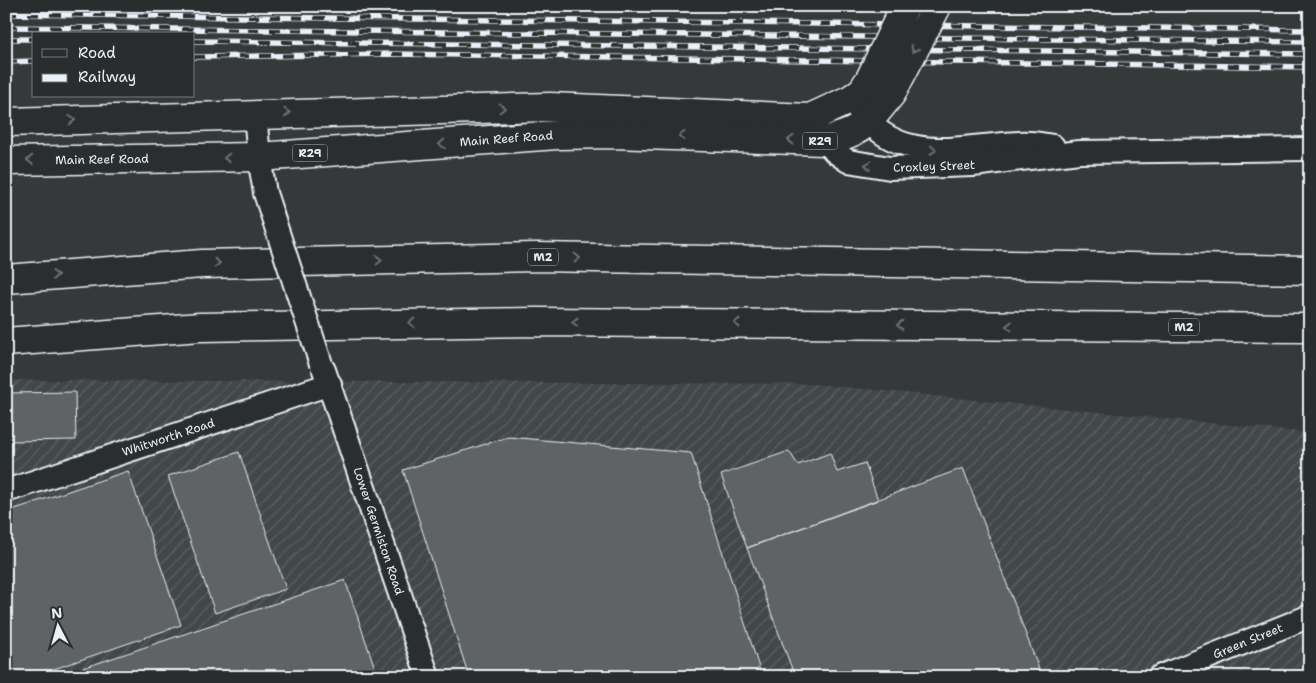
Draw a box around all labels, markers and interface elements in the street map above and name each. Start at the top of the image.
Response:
legend [32,32,195,98]
text: Road [78,43,116,63]
one-way arrow [911,44,921,53]
text: Railway [78,67,136,87]
one-way arrow [499,103,507,113]
one-way arrow [284,108,292,118]
one-way arrow [69,114,77,125]
street label: Main Reef Road [459,127,554,150]
one-way arrow [678,131,686,141]
road number: R29 [802,132,838,150]
one-way arrow [787,135,794,145]
one-way arrow [437,138,445,149]
road number: R29 [292,144,328,162]
one-way arrow [929,144,937,155]
street label: Main Reef Road [55,151,149,168]
one-way arrow [223,152,231,163]
one-way arrow [25,155,33,165]
street label: Croxley Street [893,157,976,176]
one-way arrow [863,160,872,170]
road number: M2 [528,248,558,266]
one-way arrow [574,253,581,263]
one-way arrow [376,255,384,265]
one-way arrow [214,258,221,268]
one-way arrow [51,270,59,281]
one-way arrow [570,317,578,327]
one-way arrow [408,318,416,329]
one-way arrow [733,318,740,328]
road number: M2 [1169,318,1199,336]
one-way arrow [895,320,903,330]
one-way arrow [1005,321,1012,331]
street label: Whitworth Road [120,414,217,460]
street label: Lower Germiston Road [349,465,408,597]
north arrow [32,600,82,650]
text: N [50,604,63,623]
street label: Green Street [1211,620,1285,662]

